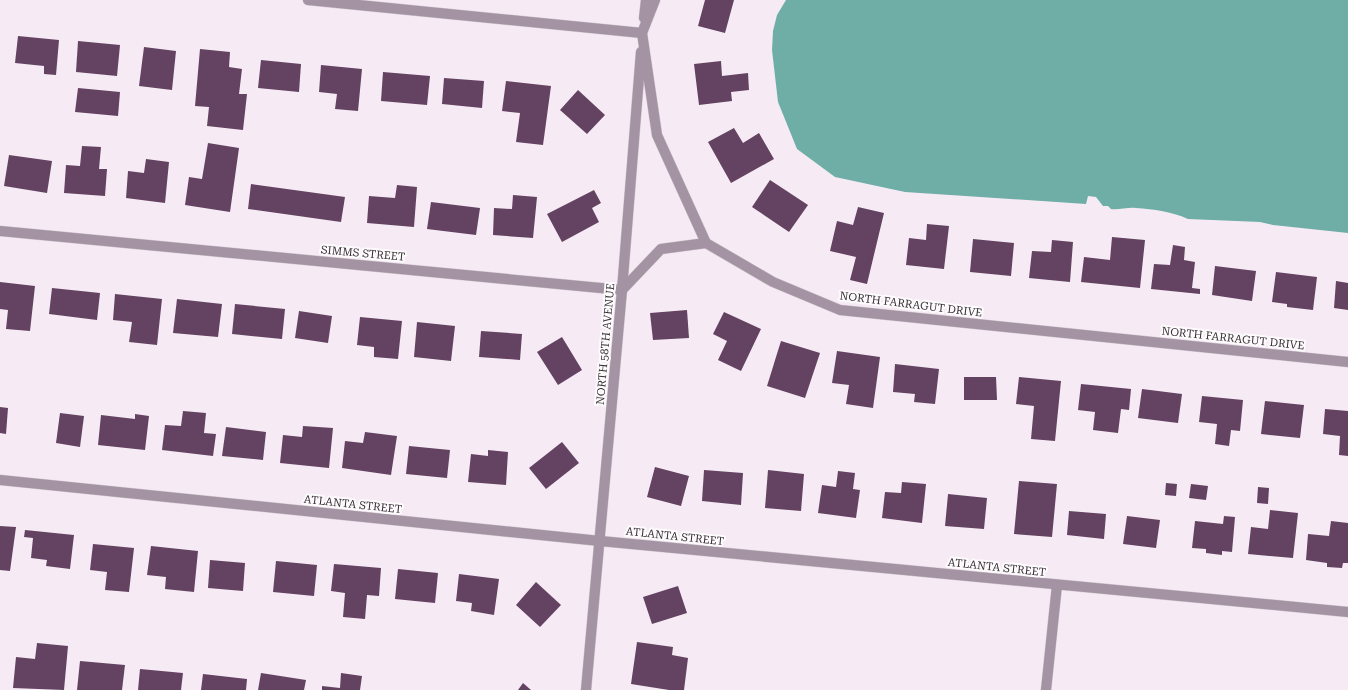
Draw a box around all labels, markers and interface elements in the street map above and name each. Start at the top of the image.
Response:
street label: SIMMS STREET [320,243,406,264]
street label: NORTH 58TH AVENUE [594,283,617,406]
street label: NORTH FARRAGUT DRIVE [839,289,983,320]
street label: NORTH FARRAGUT DRIVE [1161,325,1305,352]
street label: ATLANTA STREET [303,493,403,516]
street label: ATLANTA STREET [625,525,725,548]
street label: ATLANTA STREET [947,556,1047,579]

